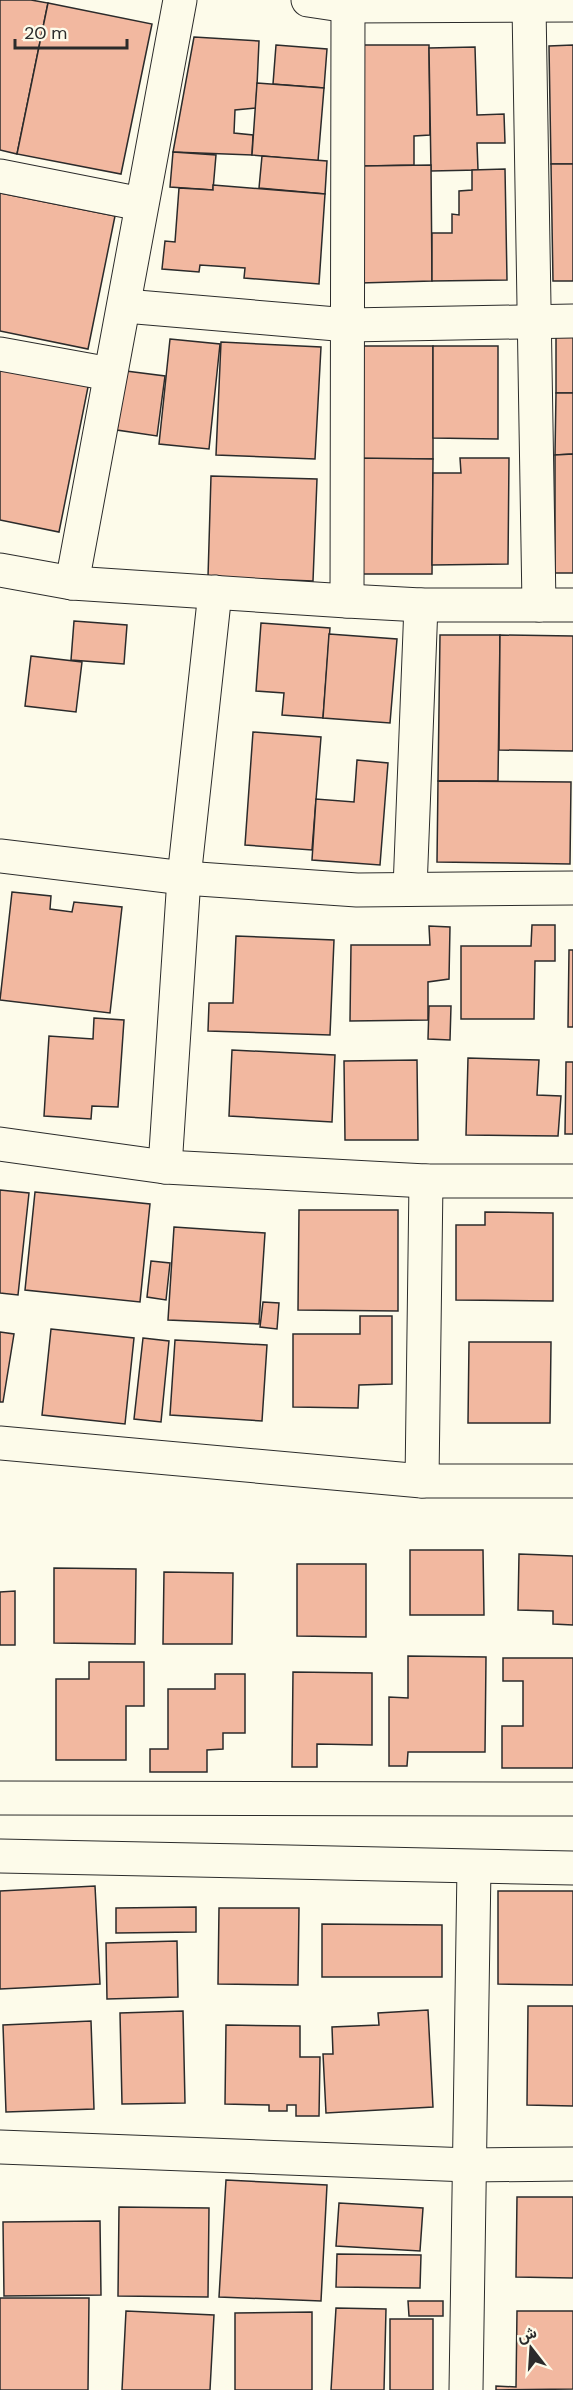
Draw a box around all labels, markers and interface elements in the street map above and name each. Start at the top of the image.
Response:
scale bar [15,12,128,50]
text: 20 m [24,21,67,45]
north arrow [501,2318,561,2378]
text: ش [514,2321,539,2347]

